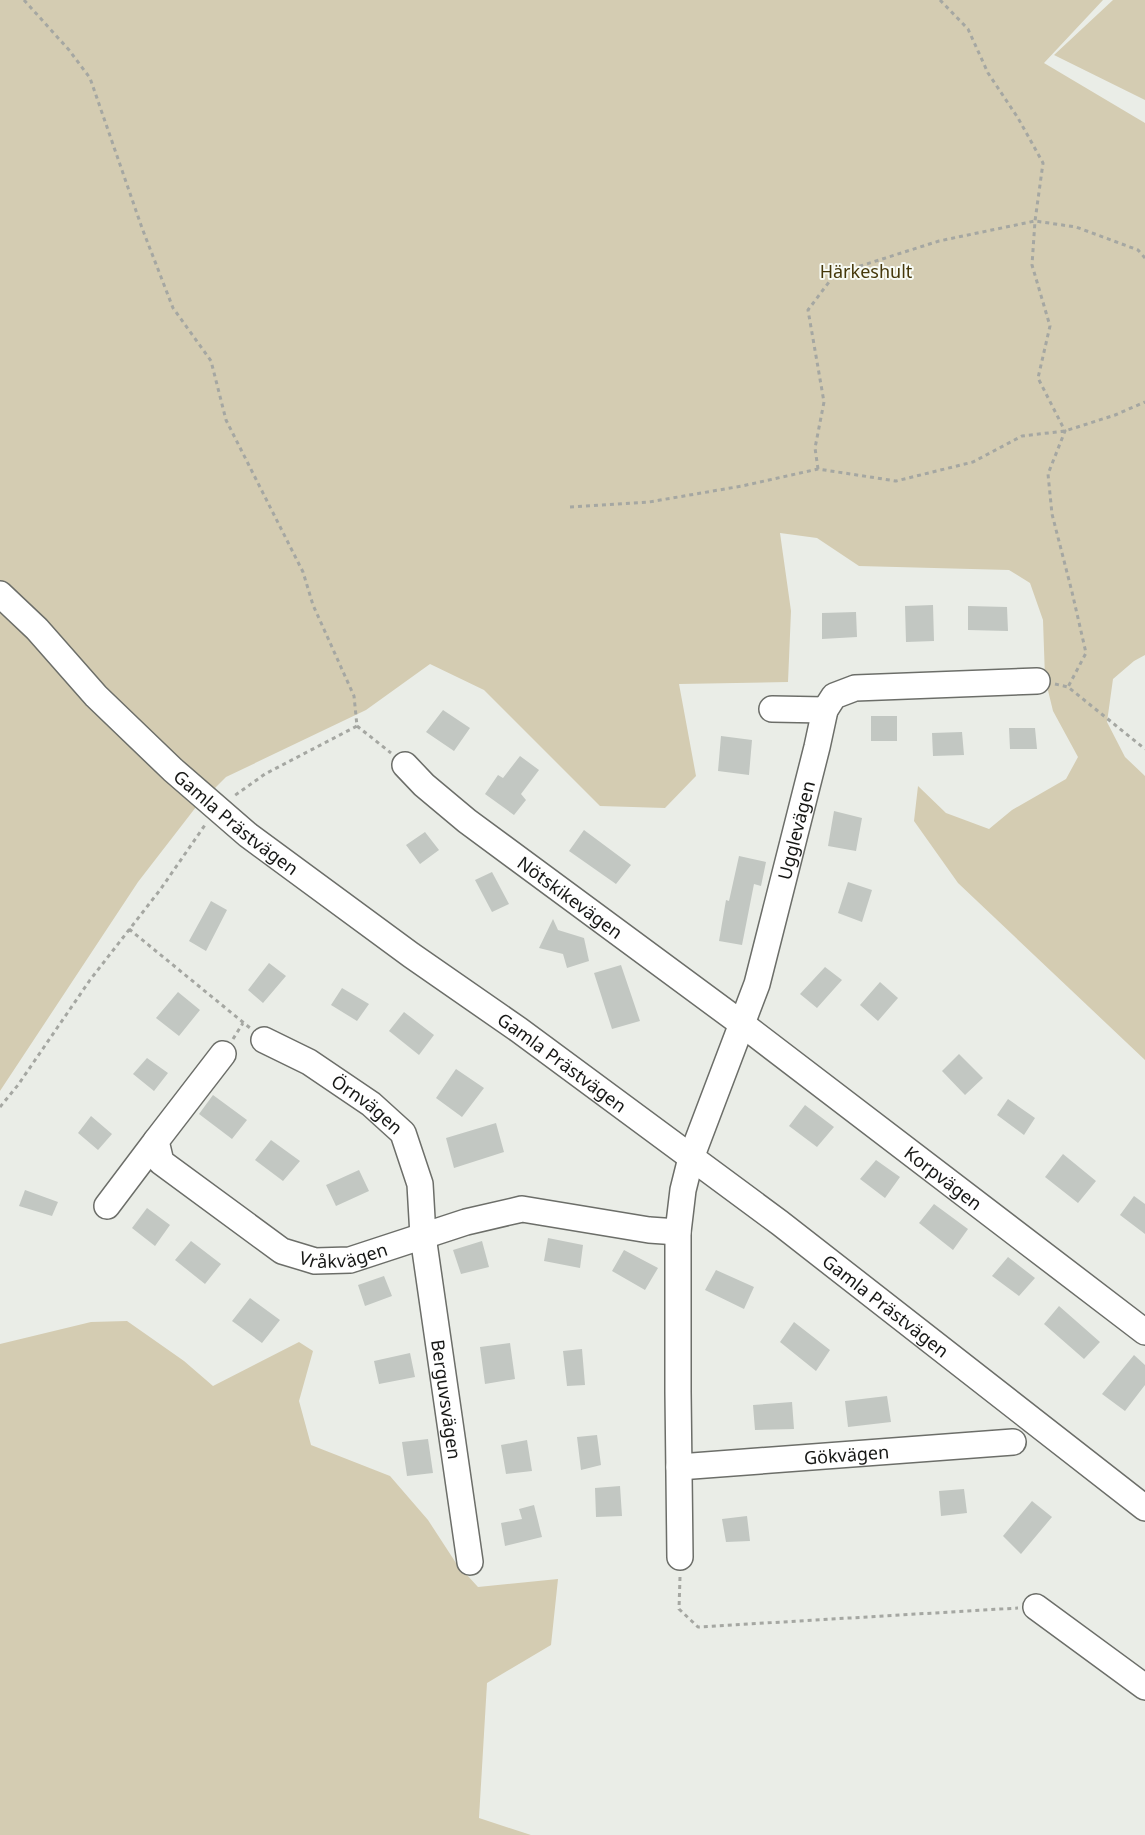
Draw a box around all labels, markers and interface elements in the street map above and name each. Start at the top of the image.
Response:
park label: Härkeshult [820,259,913,283]
street label: Gamla Prästvägen [169,764,303,880]
street label: Ugglevägen [772,778,820,882]
street label: Nötskikevägen [513,850,628,944]
street label: Gamla Prästvägen [493,1007,631,1118]
street label: Örnvägen [327,1069,408,1139]
street label: Korpvägen [900,1141,987,1215]
street label: Vråkvägen [297,1237,390,1273]
street label: Gamla Prästvägen [818,1249,954,1363]
street label: Berguvsvägen [426,1338,467,1461]
street label: Gökvägen [803,1439,890,1470]

